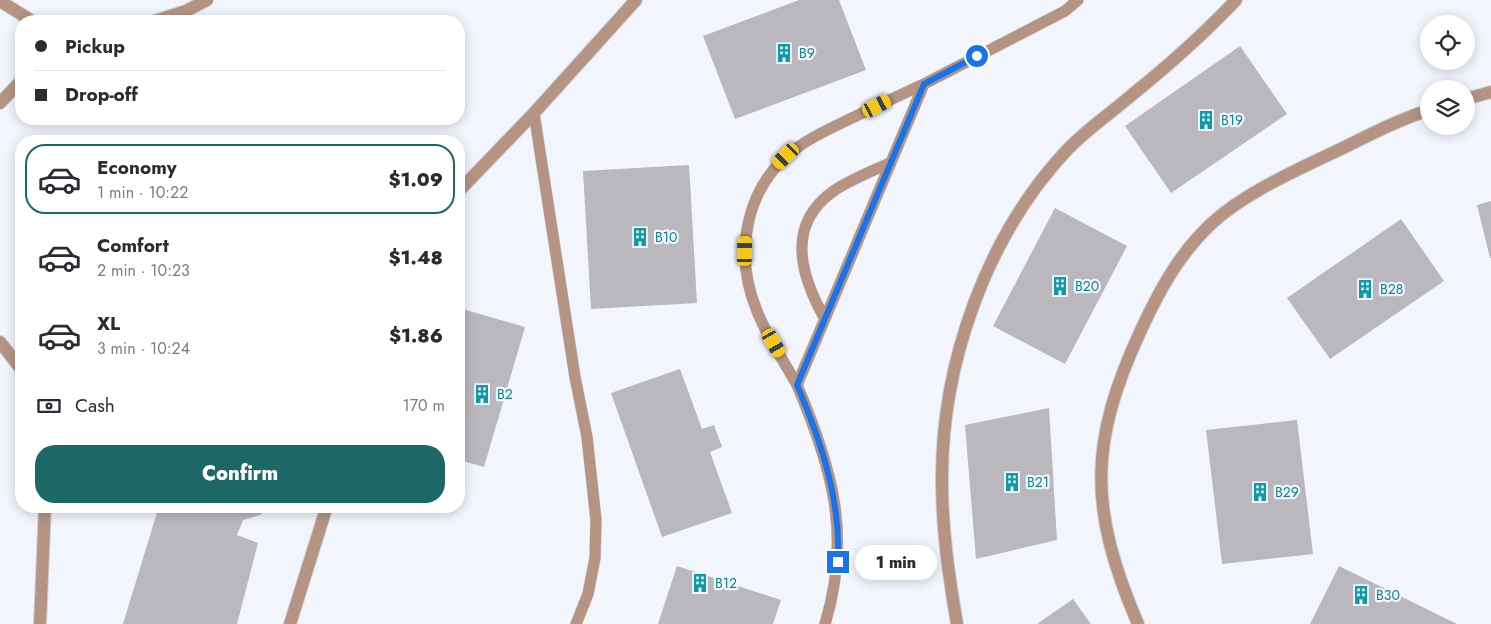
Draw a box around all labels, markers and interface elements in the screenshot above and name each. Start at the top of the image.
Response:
map controls [1420,15,1475,135]
button: locate [1420,15,1475,70]
text: Pickup [65,33,125,60]
building icon: B9 [773,42,795,64]
place label: B9 [799,43,815,63]
route start [966,45,988,67]
button: layers [1420,80,1475,135]
text: Drop-off [65,81,138,108]
car [860,93,893,119]
building icon: B19 [1195,109,1217,131]
place label: B19 [1221,110,1243,130]
car [769,140,802,172]
text: Economy [97,154,177,181]
icon: car [37,157,82,202]
text: $1.09 [389,166,443,193]
text: 1 min · 10:22 [97,181,188,204]
building icon: B10 [629,226,651,248]
place label: B10 [655,227,678,247]
text: Comfort [97,232,169,259]
icon: car [37,235,82,280]
car [737,236,752,266]
text: $1.48 [388,244,443,271]
text: 2 min · 10:23 [97,259,190,282]
building icon: B20 [1049,275,1071,297]
place label: B20 [1075,276,1099,296]
building icon: B28 [1354,278,1376,300]
place label: B28 [1380,279,1403,299]
text: XL [97,310,120,337]
icon: car [37,313,82,358]
text: $1.86 [389,322,443,349]
car [760,326,787,360]
text: 3 min · 10:24 [97,337,190,360]
building icon: B2 [471,383,493,405]
place label: B2 [497,384,513,404]
icon: cash [35,392,63,420]
text: Cash [75,392,115,419]
text: 170 m [403,394,445,417]
button: Confirm [35,445,445,503]
building icon: B21 [1001,471,1023,493]
place label: B21 [1027,472,1049,492]
building icon: B29 [1249,481,1271,503]
place label: B29 [1275,482,1299,502]
callout: 1 min [856,544,938,580]
route end [827,551,849,573]
text: 1 min [876,551,916,574]
building icon: B12 [689,572,711,594]
place label: B12 [715,573,737,593]
building icon: B30 [1350,584,1372,606]
place label: B30 [1376,585,1400,605]

